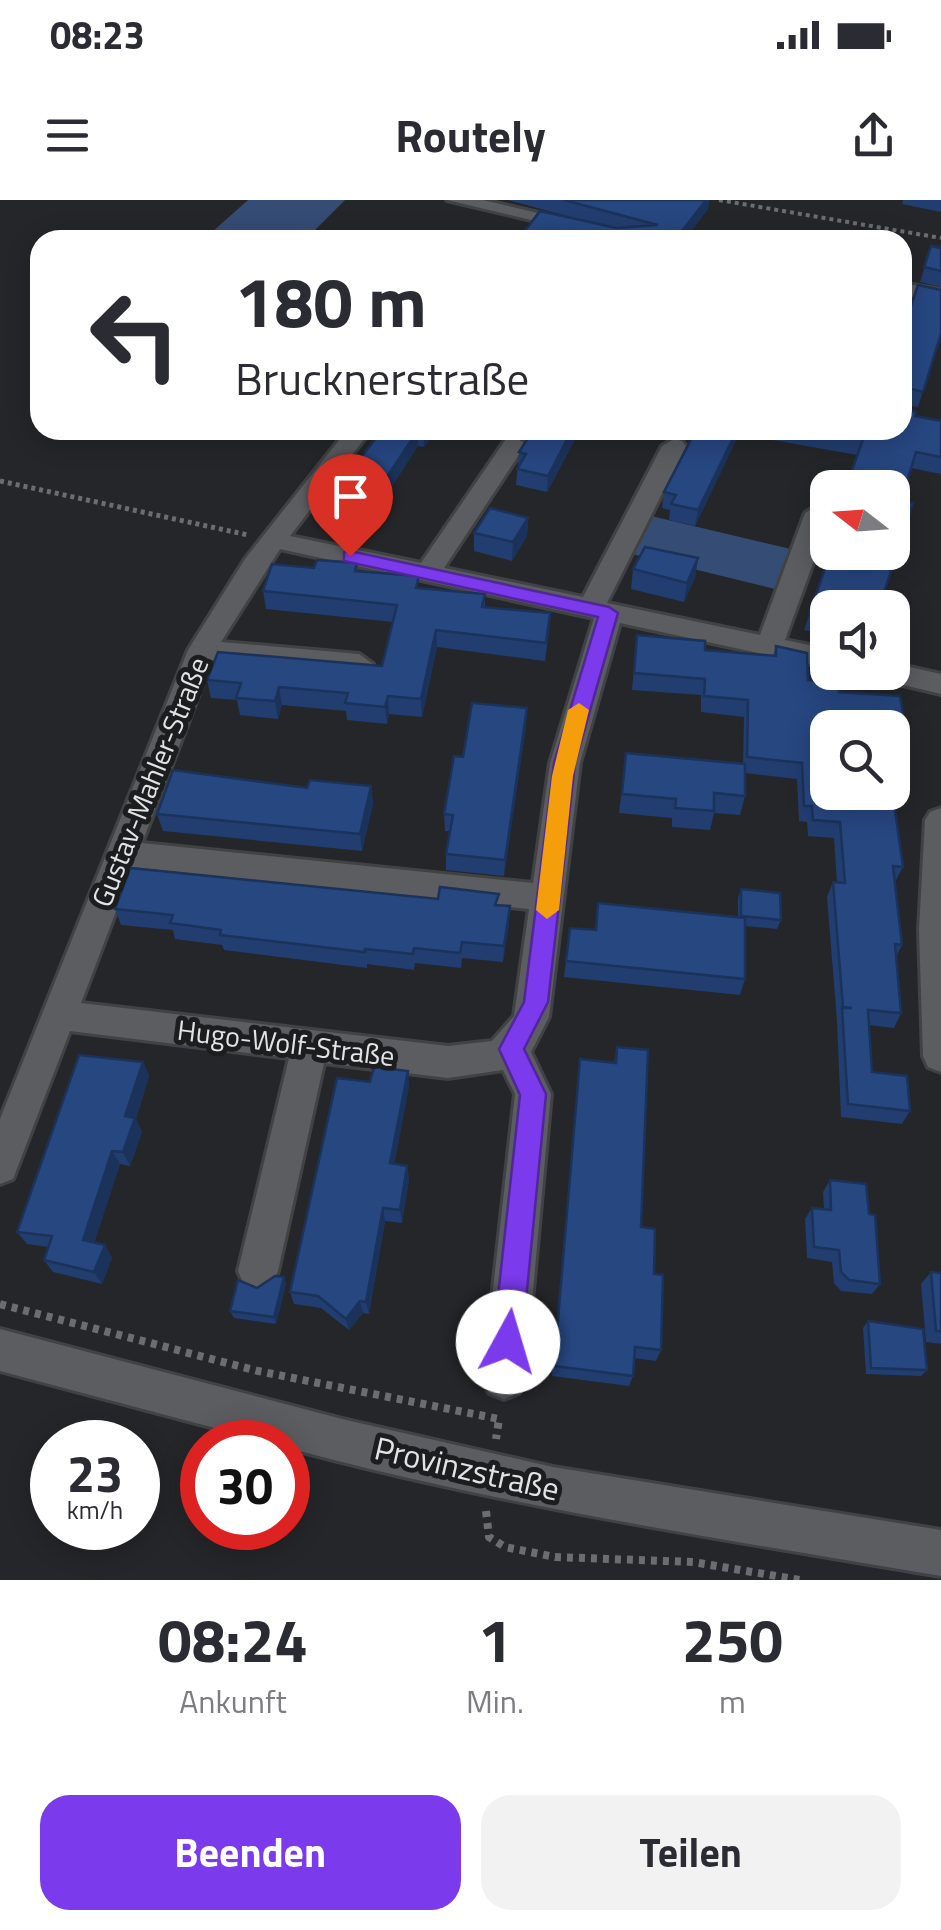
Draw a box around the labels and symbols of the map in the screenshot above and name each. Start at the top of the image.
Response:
pin [308,454,393,557]
north arrow [810,470,910,570]
street label: Gustav-Mahler-Straße [80,650,219,913]
street label: Hugo-Wolf-Straße [175,1008,397,1077]
position arrow [456,1290,560,1394]
speed limit sign: 30 [180,1420,310,1550]
street label: Provinzstraße [370,1423,564,1513]

